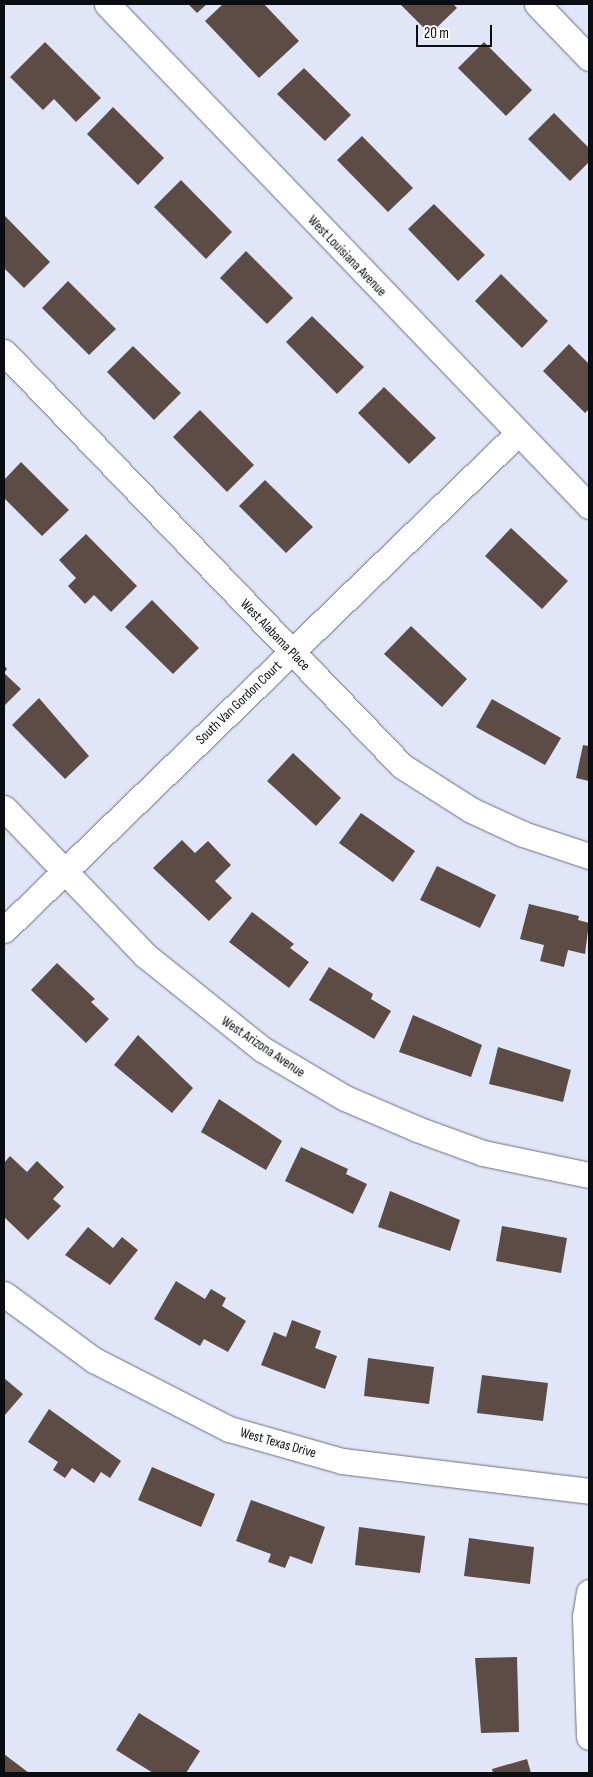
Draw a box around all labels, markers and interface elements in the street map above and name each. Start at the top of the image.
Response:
scale bar [418,15,494,47]
text: 20 m [424,24,449,43]
street label: West Louisiana Avenue [304,212,390,300]
street label: West Alabama Place [237,596,313,674]
street label: South Van Gordon Court [193,658,285,748]
street label: West Arizona Avenue [218,1013,308,1081]
street label: West Texas Drive [238,1424,318,1462]

